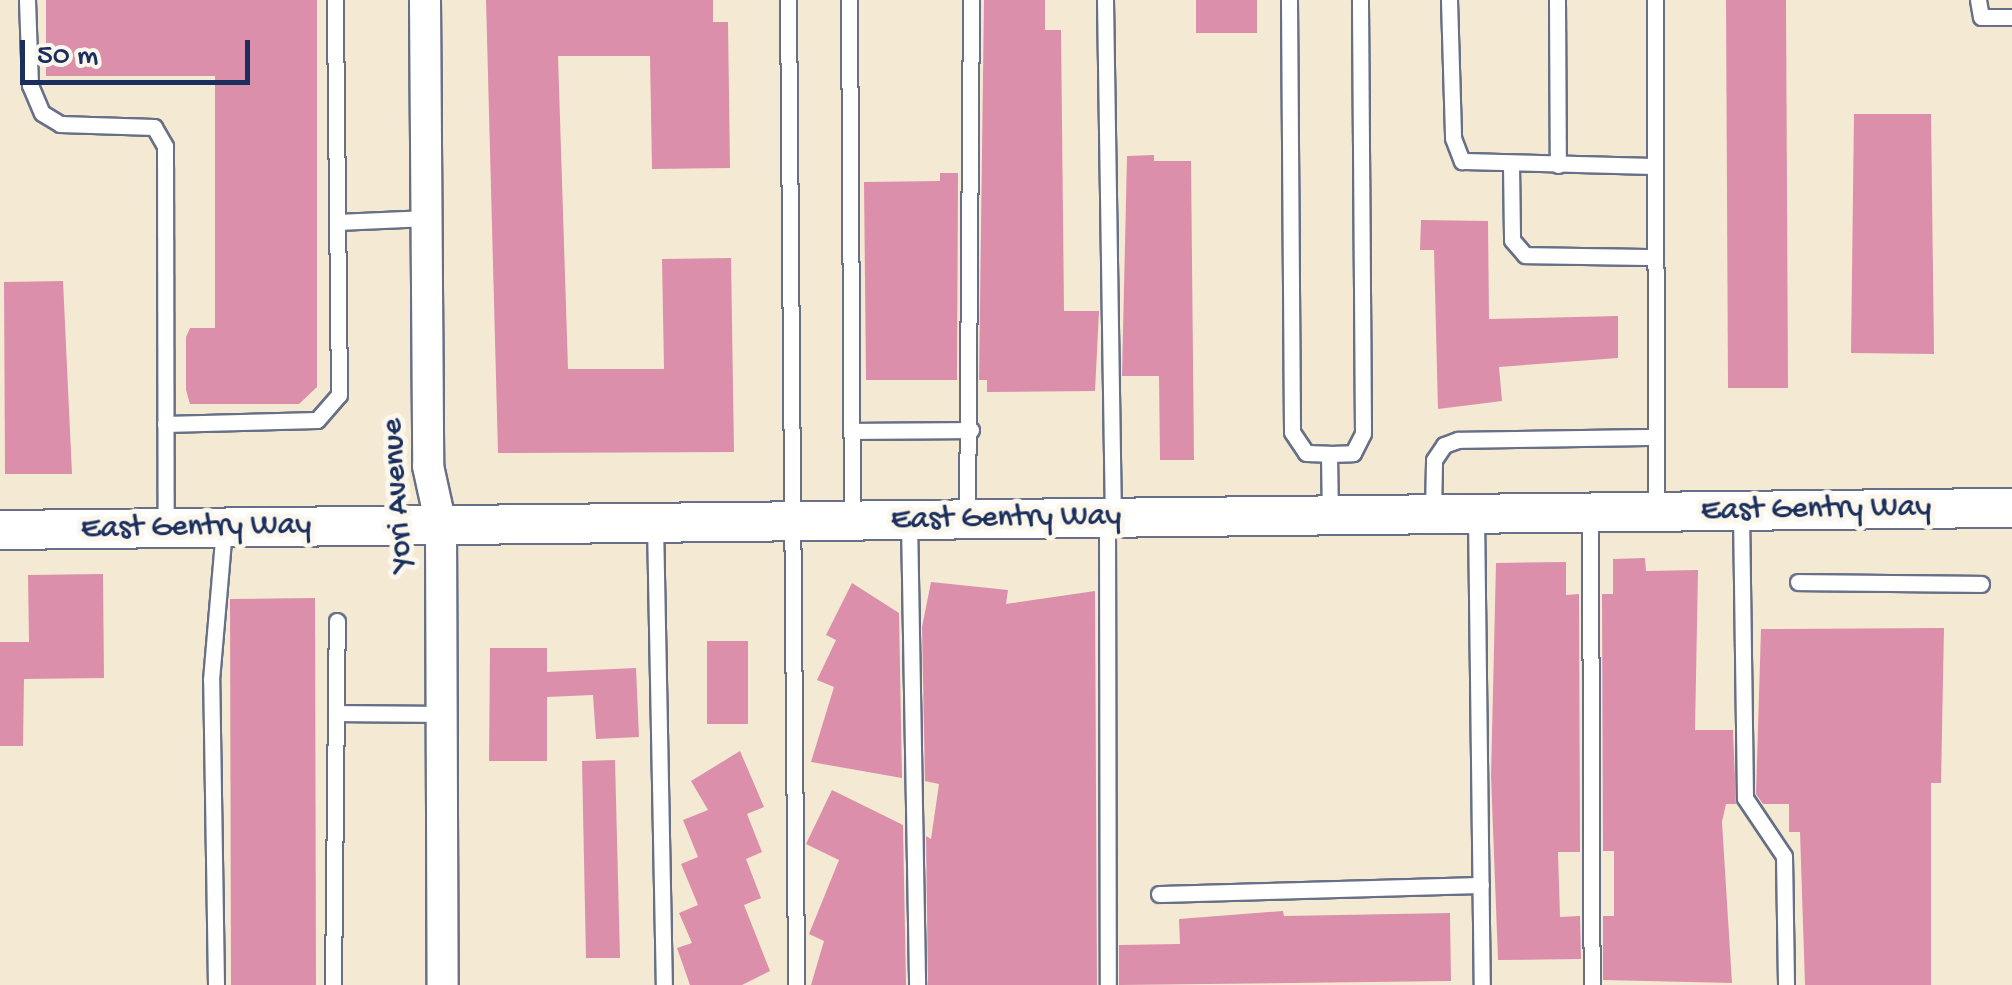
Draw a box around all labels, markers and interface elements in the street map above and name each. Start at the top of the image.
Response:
scale bar [25,20,255,82]
text: 50 m [37,40,98,75]
street label: Yori Avenue [374,417,424,573]
street label: East Gentry Way [1700,489,1932,531]
street label: East Gentry Way [890,498,1122,540]
street label: East Gentry Way [80,507,312,549]

